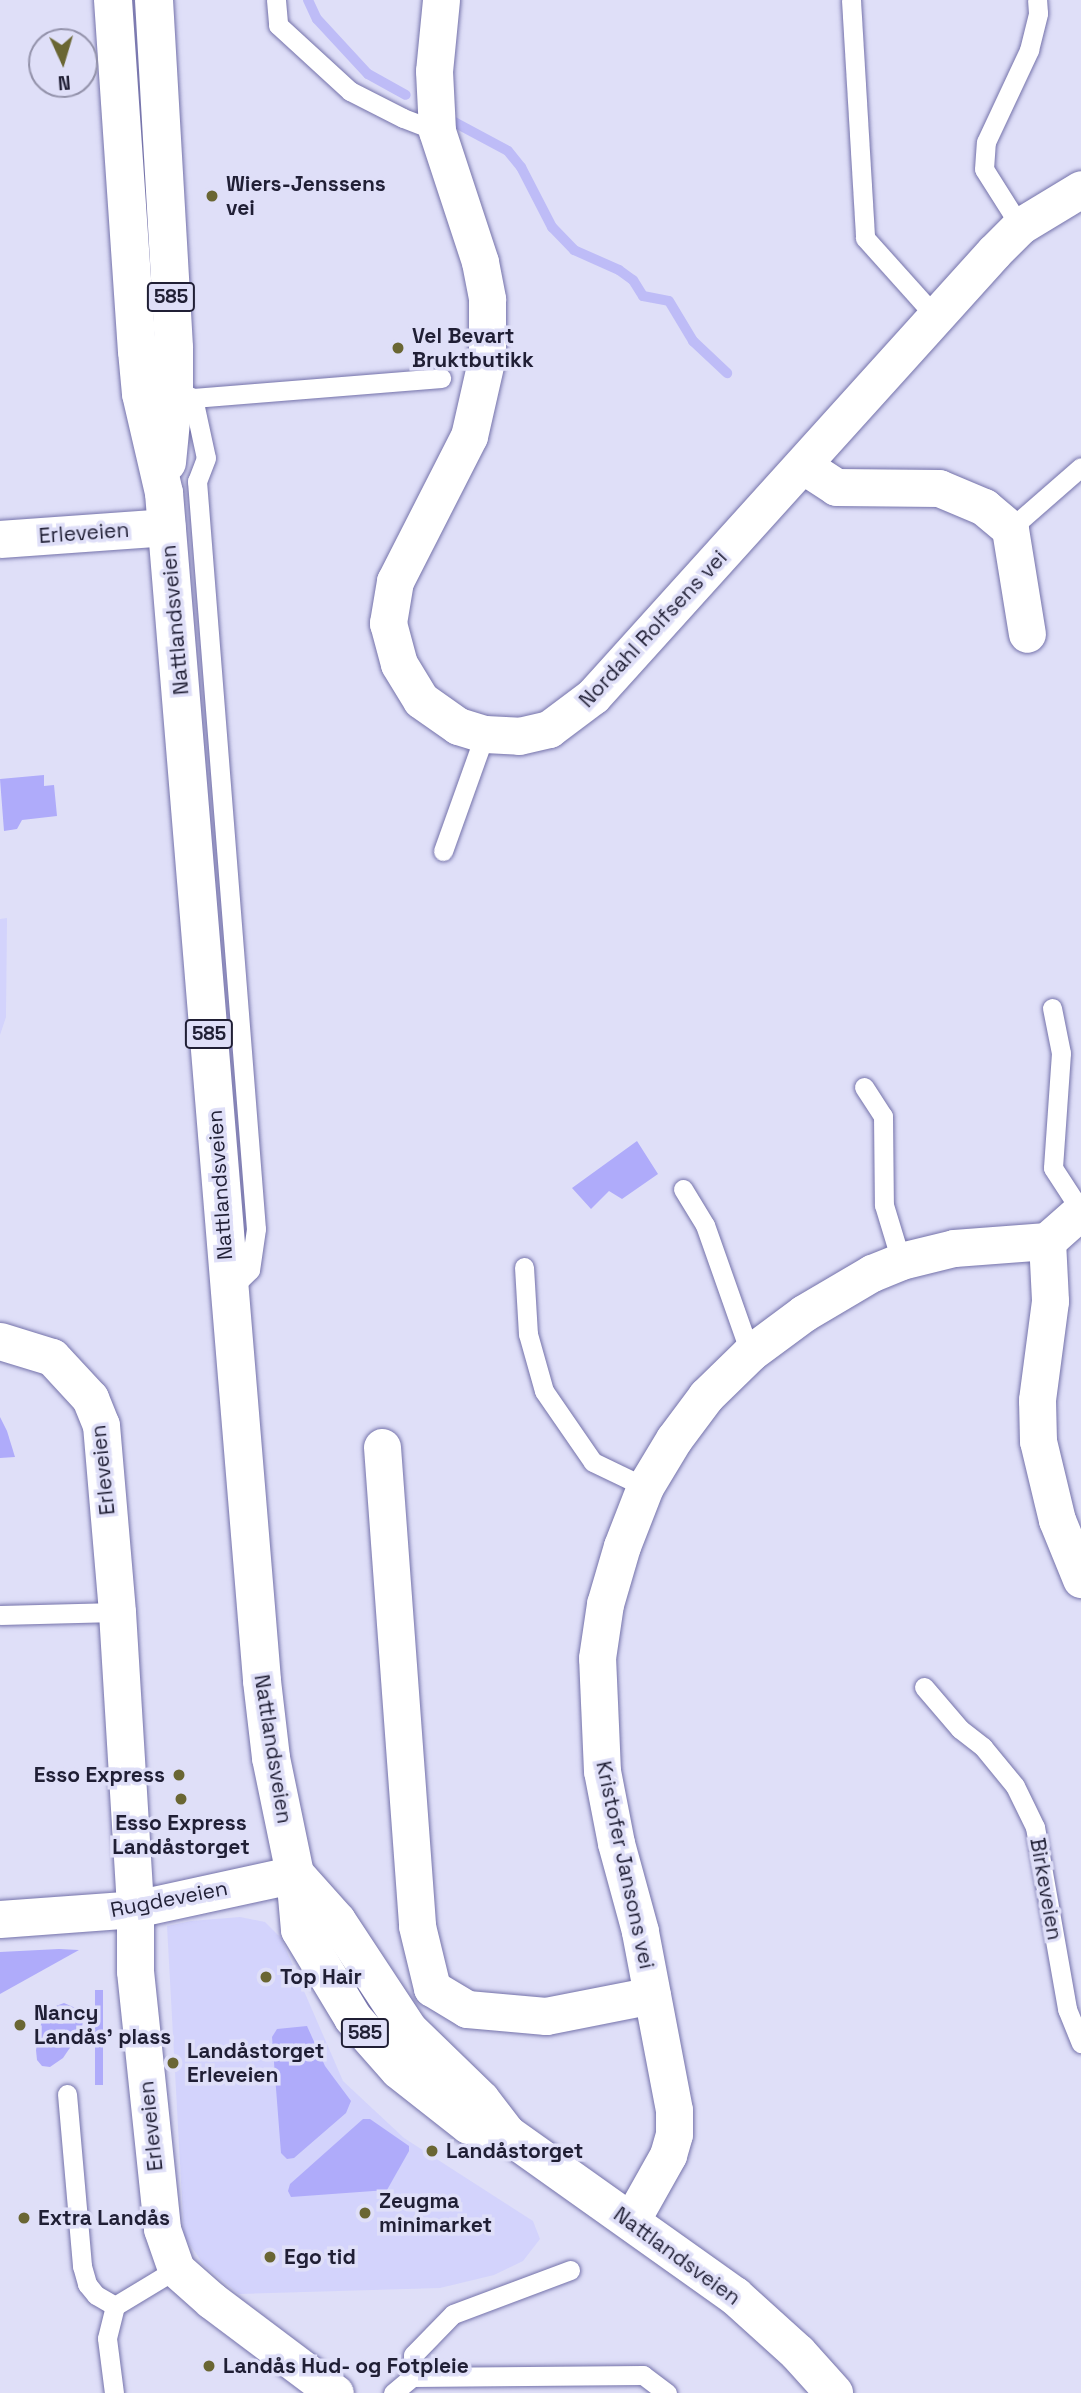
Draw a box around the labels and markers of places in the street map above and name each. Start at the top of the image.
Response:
place label: Wiers-Jenssens vei [226,171,386,221]
marker: Wiers-Jenssens vei [204,188,220,204]
place label: Vel Bevart Bruktbutikk [412,323,534,373]
marker: Vel Bevart Bruktbutikk [390,340,406,356]
place label: Esso Express [34,1762,165,1788]
marker: Esso Express [171,1767,187,1783]
marker: Esso Express Landåstorget [173,1791,189,1807]
place label: Esso Express Landåstorget [112,1810,250,1860]
place label: Top Hair [280,1964,362,1990]
marker: Top Hair [258,1969,274,1985]
place label: Nancy Landås' plass [34,2000,171,2050]
marker: Nancy Landås' plass [12,2017,28,2033]
place label: Landåstorget Erleveien [187,2038,324,2088]
marker: Landåstorget Erleveien [165,2055,181,2071]
place label: Landåstorget [446,2138,583,2164]
marker: Landåstorget [424,2143,440,2159]
place label: Zeugma minimarket [379,2188,492,2238]
place label: Extra Landås [38,2205,170,2231]
marker: Zeugma minimarket [357,2205,373,2221]
marker: Extra Landås [16,2210,32,2226]
place label: Ego tid [284,2244,356,2270]
marker: Ego tid [262,2249,278,2265]
place label: Landås Hud- og Fotpleie [223,2353,469,2379]
marker: Landås Hud- og Fotpleie [201,2358,217,2374]

